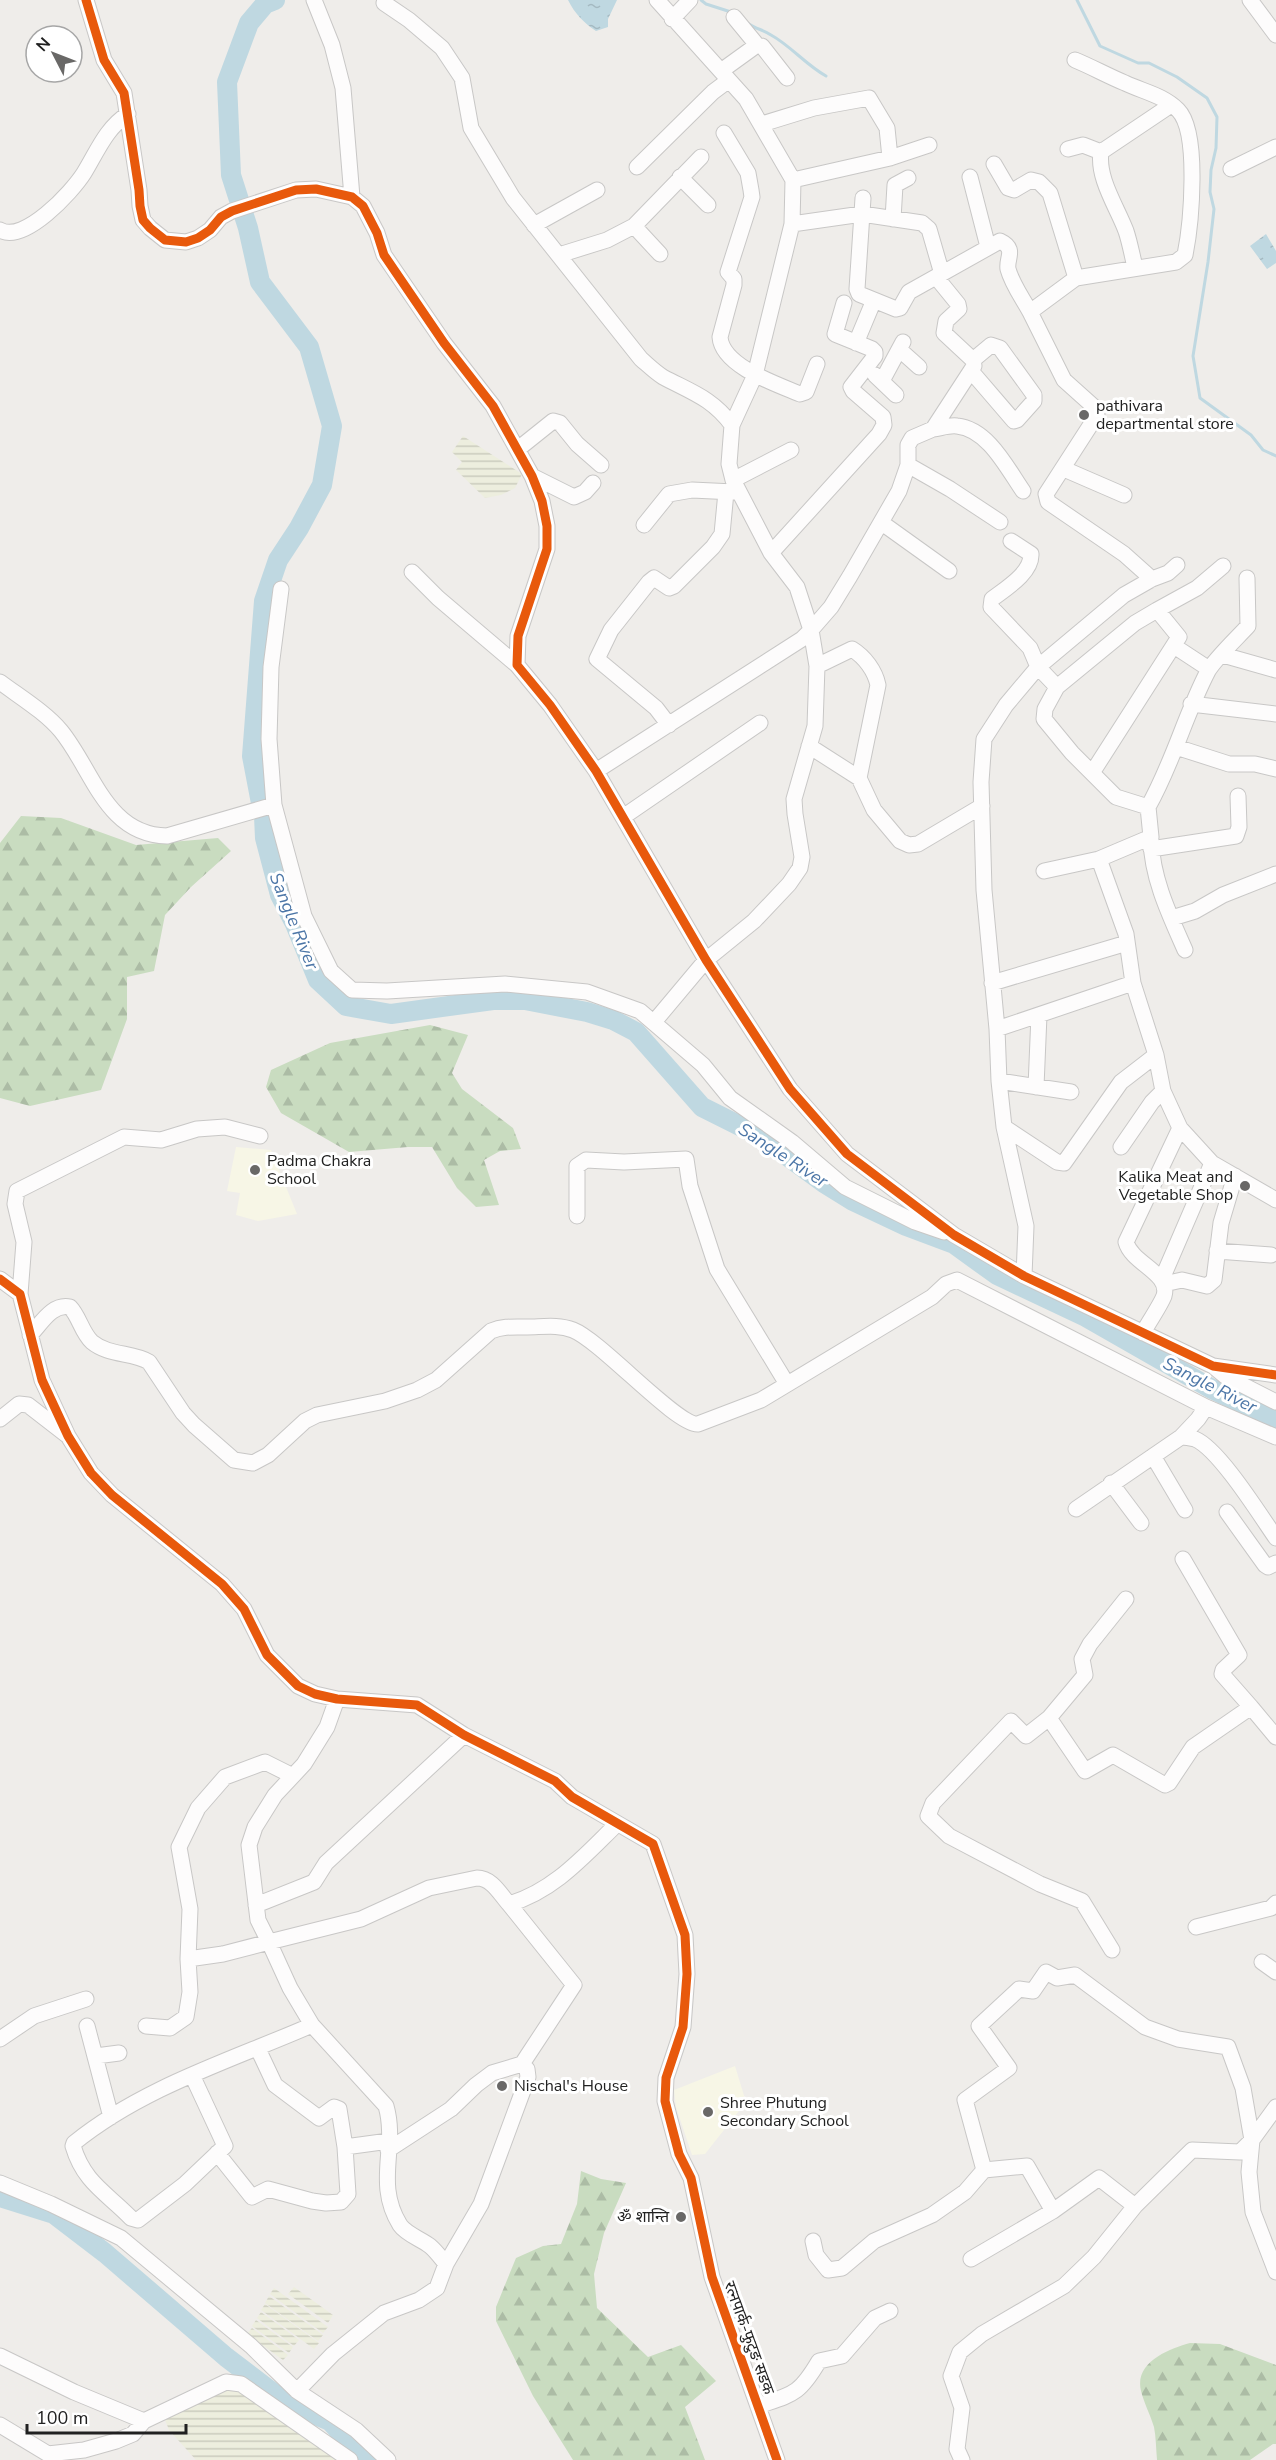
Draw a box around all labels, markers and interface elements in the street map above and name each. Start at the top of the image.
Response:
north arrow [24,24,84,84]
text: N [31,33,56,56]
place label: pathivara departmental store [1096,395,1234,435]
marker: pathivara departmental store [1077,408,1091,422]
water label: Sangle River [264,869,324,973]
water label: Sangle River [734,1117,833,1193]
place label: Padma Chakra School [267,1150,371,1190]
marker: Padma Chakra School [248,1163,262,1177]
place label: Kalika Meat and Vegetable Shop [1118,1166,1233,1206]
marker: Kalika Meat and Vegetable Shop [1238,1179,1252,1193]
water label: Sangle River [1159,1351,1261,1419]
place label: Nischal's House [514,2075,628,2097]
marker: Nischal's House [495,2079,509,2093]
place label: Shree Phutung Secondary School [720,2092,849,2132]
marker: Shree Phutung Secondary School [701,2105,715,2119]
place label: ॐ शान्ति [617,2206,670,2228]
marker: ॐ शान्ति [674,2210,688,2224]
street label: रत्नपार्क-फुटुङ सडक [718,2278,780,2398]
scale bar [27,2397,186,2435]
text: 100 m [36,2406,88,2430]

